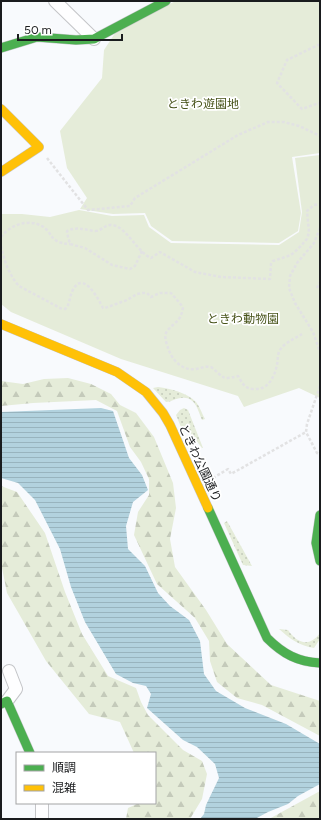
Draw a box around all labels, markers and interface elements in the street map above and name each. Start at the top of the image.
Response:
scale bar [18,16,122,42]
text: 50 m [24,23,52,37]
park label: ときわ遊園地 [167,97,239,111]
park label: ときわ動物園 [207,312,279,326]
street label: ときわ公園通り [176,422,224,504]
legend [16,752,156,804]
text: 順調 [52,761,76,775]
text: 混雑 [52,781,76,795]

